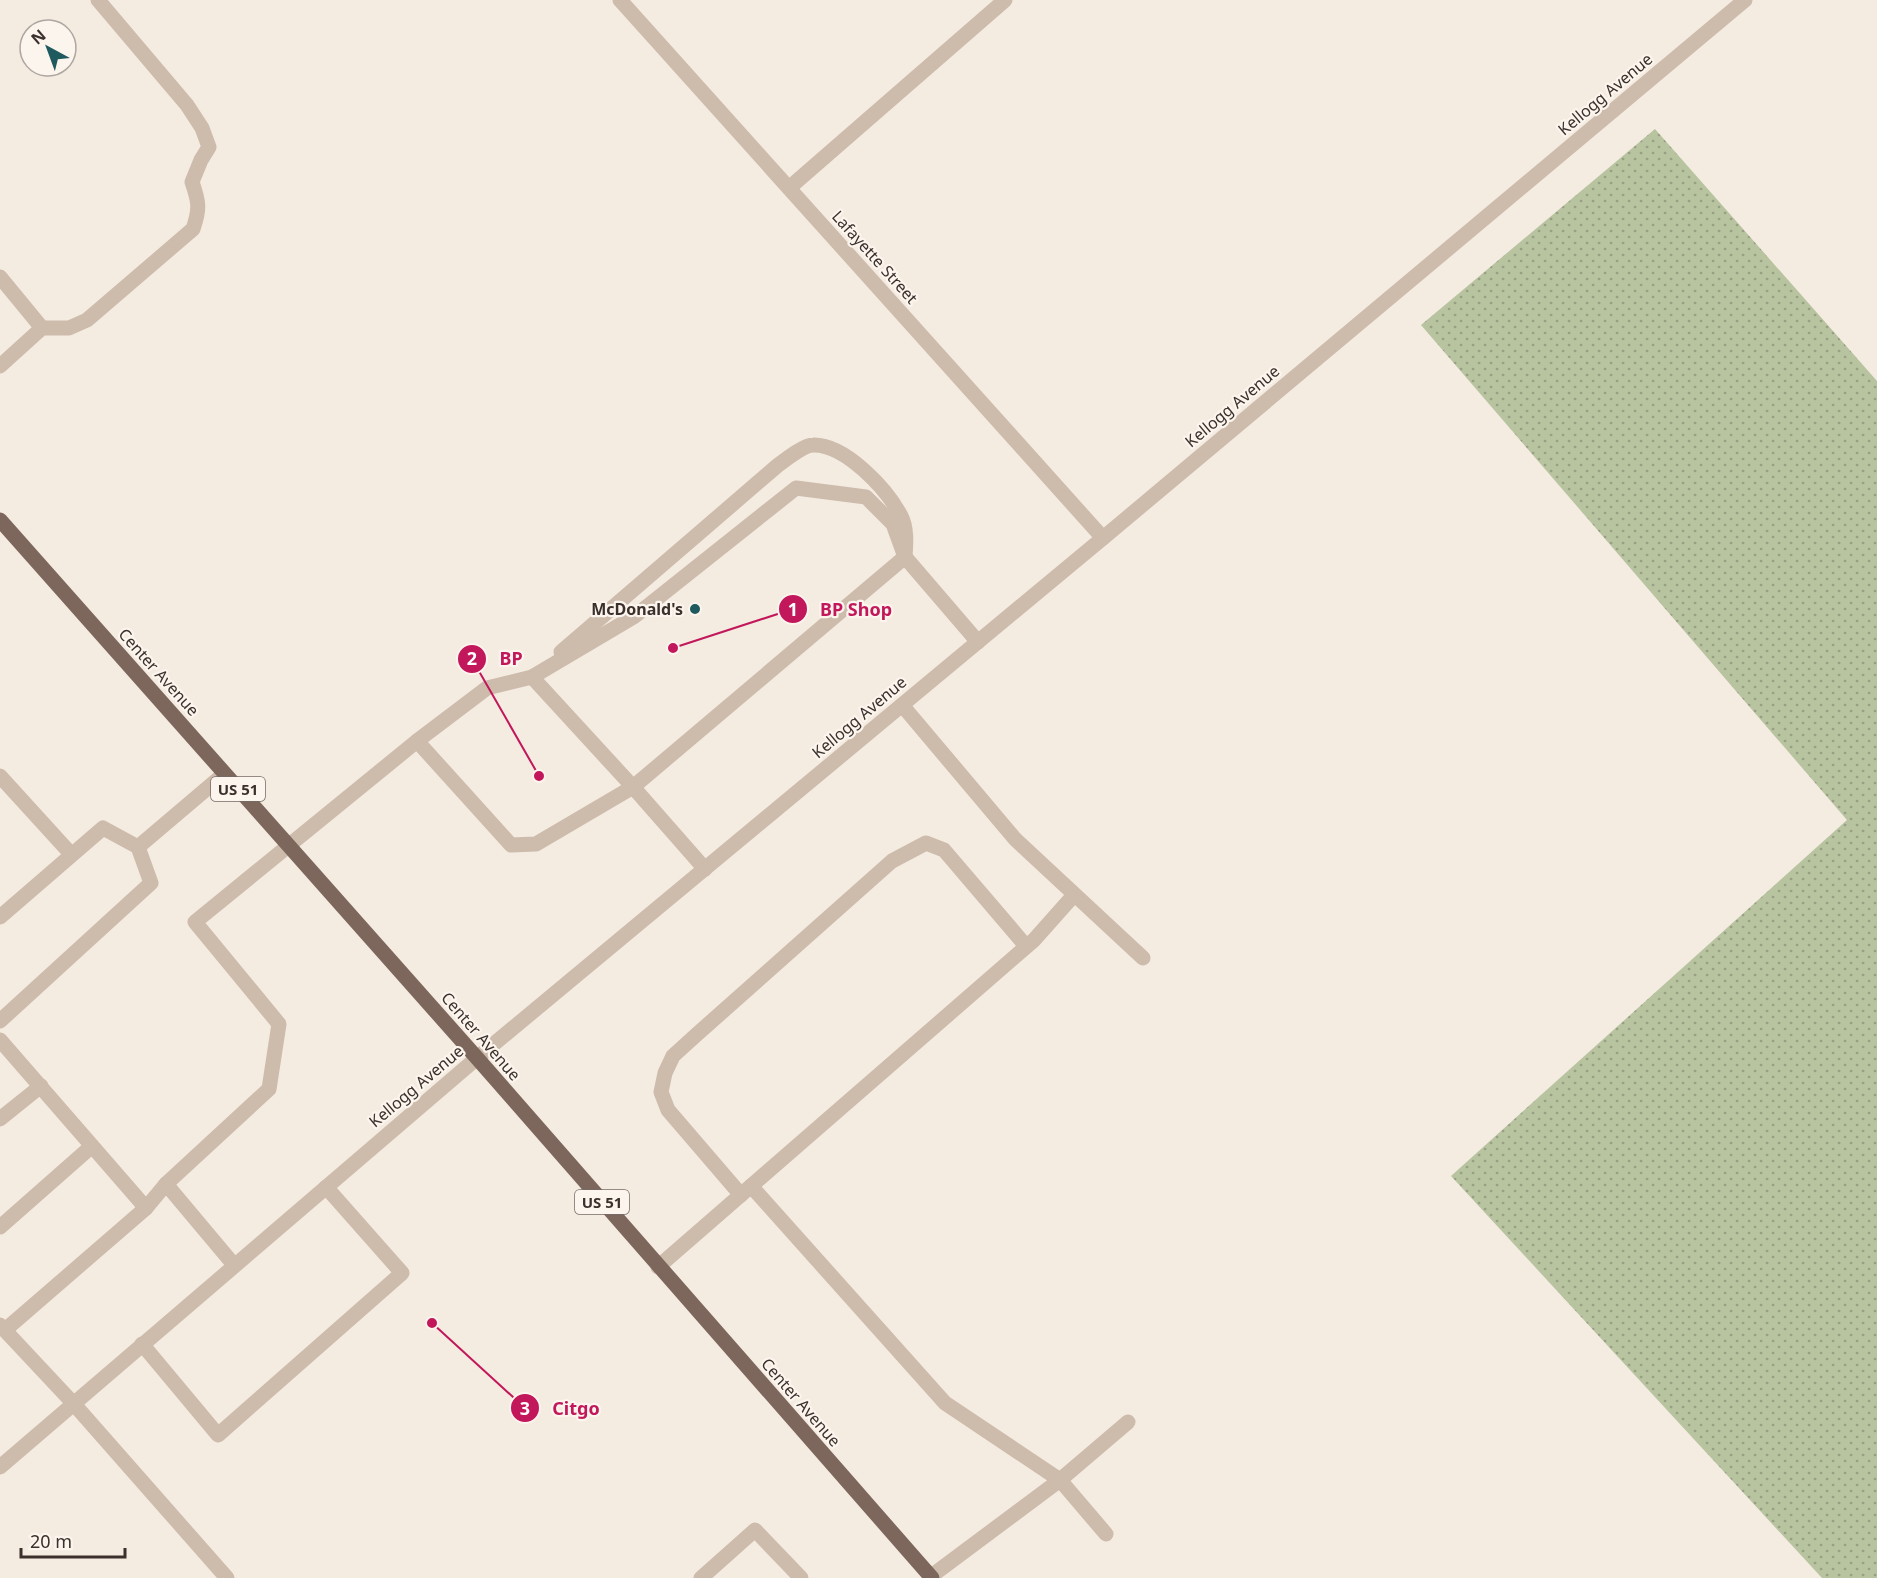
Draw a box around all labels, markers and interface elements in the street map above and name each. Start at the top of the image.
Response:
north arrow [18,18,78,78]
text: N [26,24,50,49]
street label: Kellogg Avenue [1553,48,1657,140]
street label: Lafayette Street [827,206,923,309]
street label: Kellogg Avenue [1180,360,1284,452]
callout: BP Shop [778,591,904,627]
text: 1 [788,597,798,621]
text: BP Shop [820,597,892,621]
place label: McDonald's [591,598,683,620]
marker: McDonald's [688,602,702,616]
street label: Center Avenue [114,623,204,721]
callout: BP [457,641,535,677]
text: 2 [467,646,477,670]
text: BP [499,646,523,670]
street label: Kellogg Avenue [807,671,911,763]
road number: US 51 [211,777,265,801]
street label: Center Avenue [436,987,526,1085]
street label: Kellogg Avenue [364,1040,468,1132]
road number: US 51 [575,1190,629,1214]
street label: Center Avenue [756,1353,846,1451]
callout: Citgo [510,1390,611,1426]
text: 3 [520,1396,530,1420]
text: Citgo [552,1396,600,1420]
scale bar [21,1521,124,1559]
text: 20 m [30,1529,72,1553]

